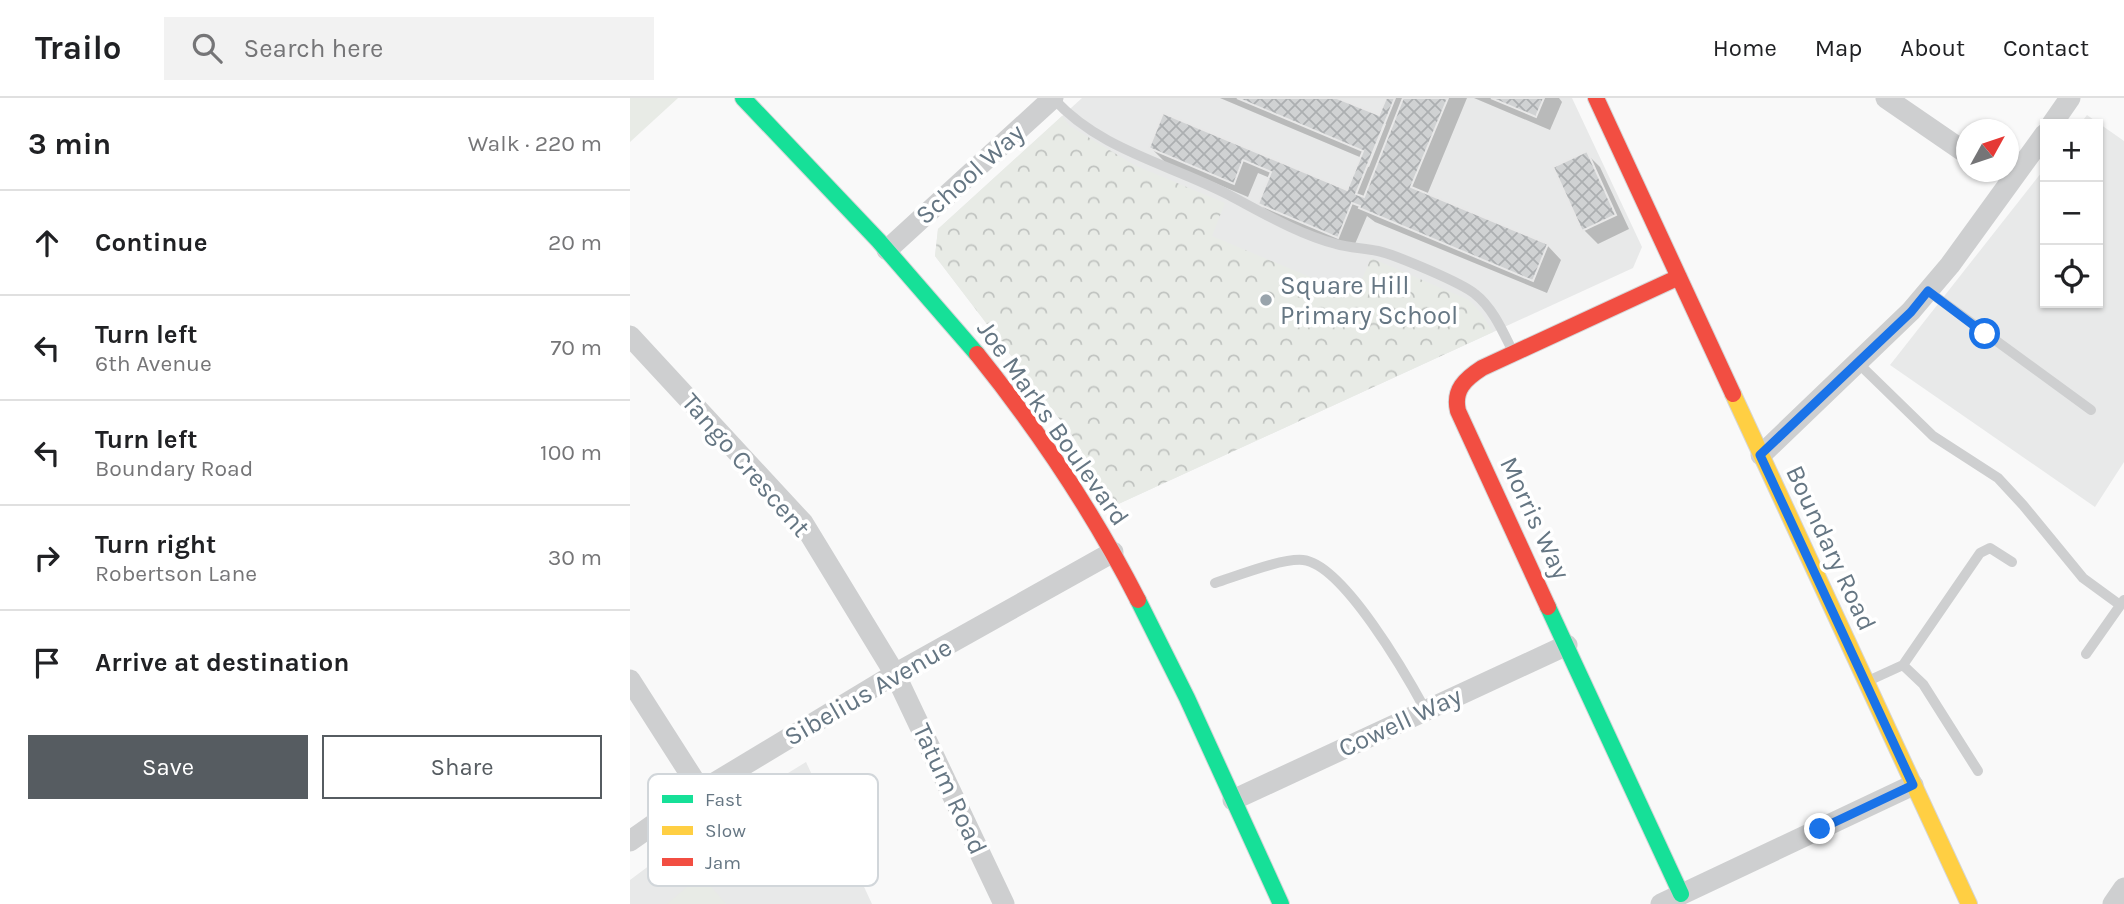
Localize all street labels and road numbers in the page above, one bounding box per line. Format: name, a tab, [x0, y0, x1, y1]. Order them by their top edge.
street label: School Way	[909, 117, 1031, 231]
street label: Joe Marks Boulevard	[971, 314, 1135, 532]
street label: Tango Crescent	[675, 387, 817, 543]
street label: Morris Way	[1493, 452, 1577, 584]
street label: Boundary Road	[1779, 460, 1883, 636]
street label: Sibelius Avenue	[779, 631, 957, 753]
street label: Cowell Way	[1334, 680, 1466, 764]
street label: Tatum Road	[906, 719, 994, 859]

